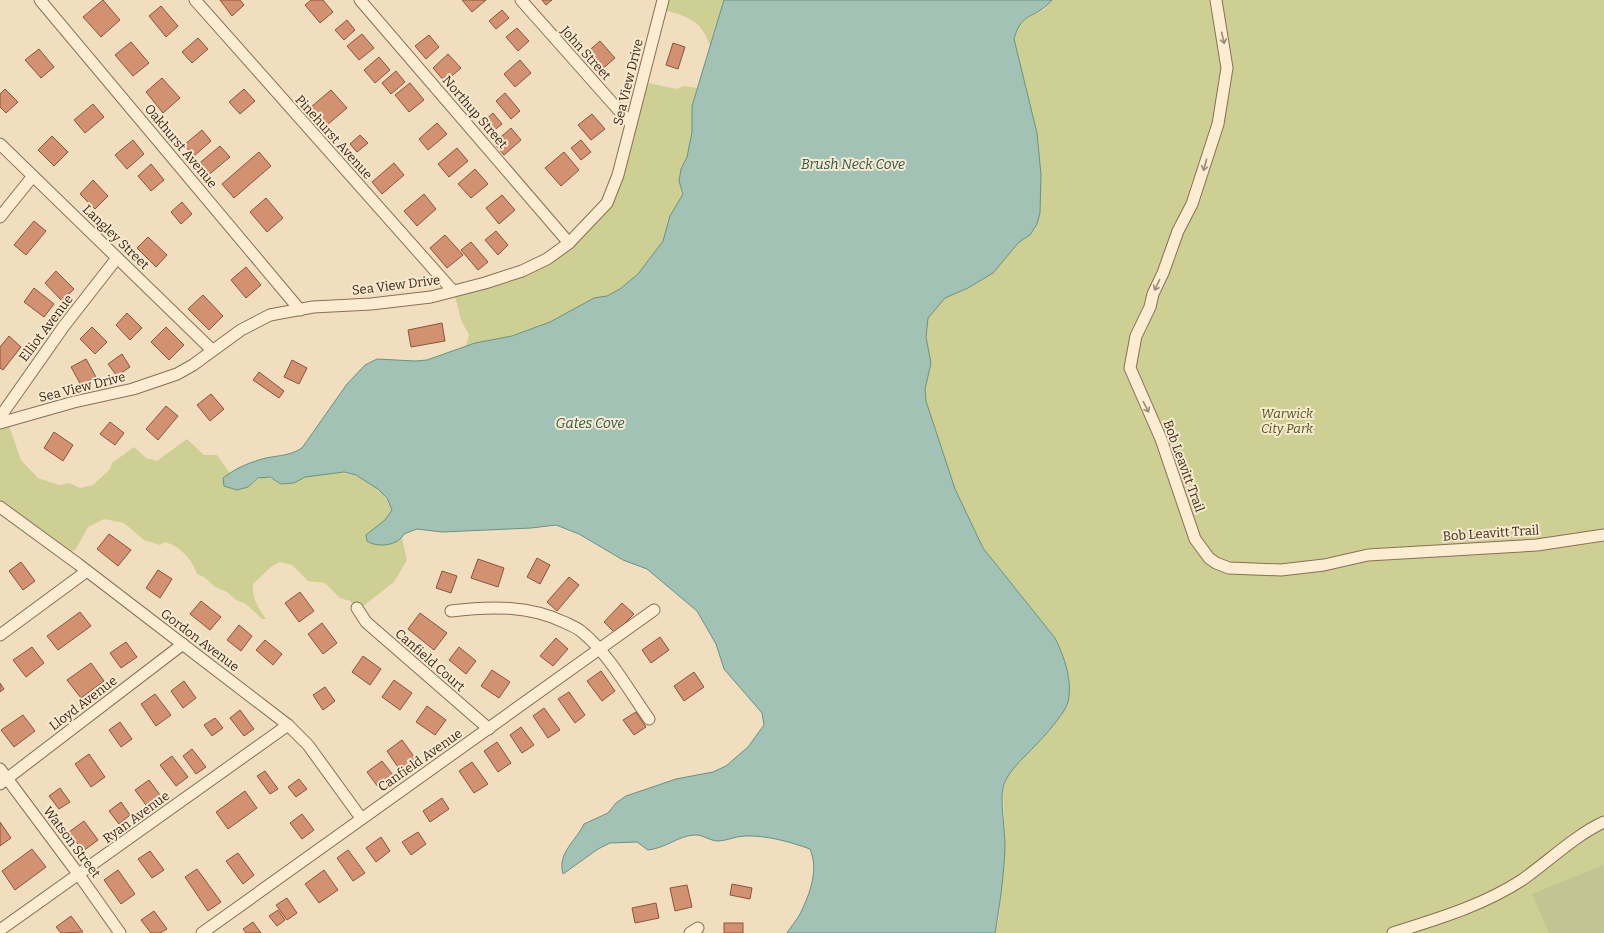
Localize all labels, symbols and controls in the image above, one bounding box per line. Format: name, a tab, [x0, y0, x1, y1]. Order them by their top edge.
street label: John Street	[557, 22, 614, 83]
one-way arrow	[1219, 32, 1227, 45]
street label: Sea View Drive	[610, 37, 646, 127]
street label: Northup Street	[439, 73, 511, 152]
street label: Pinehurst Avenue	[292, 92, 376, 182]
street label: Oakhurst Avenue	[142, 101, 220, 191]
water label: Brush Neck Cove	[801, 156, 905, 173]
one-way arrow	[1201, 158, 1208, 171]
street label: Langley Street	[80, 202, 152, 273]
street label: Sea View Drive	[351, 272, 441, 298]
one-way arrow	[1153, 279, 1160, 291]
street label: Elliot Avenue	[16, 292, 76, 364]
street label: Sea View Drive	[37, 369, 127, 405]
one-way arrow	[1143, 401, 1151, 413]
park label: Warwick City Park	[1261, 406, 1314, 436]
water label: Gates Cove	[556, 415, 624, 432]
street label: Bob Leavitt Trail	[1160, 418, 1208, 514]
street label: Bob Leavitt Trail	[1442, 522, 1540, 544]
street label: Gordon Avenue	[158, 606, 242, 674]
street label: Canfield Court	[392, 626, 468, 694]
street label: Lloyd Avenue	[46, 673, 120, 733]
street label: Canfield Avenue	[375, 726, 465, 794]
street label: Ryan Avenue	[100, 788, 172, 846]
street label: Watson Street	[40, 803, 104, 881]

